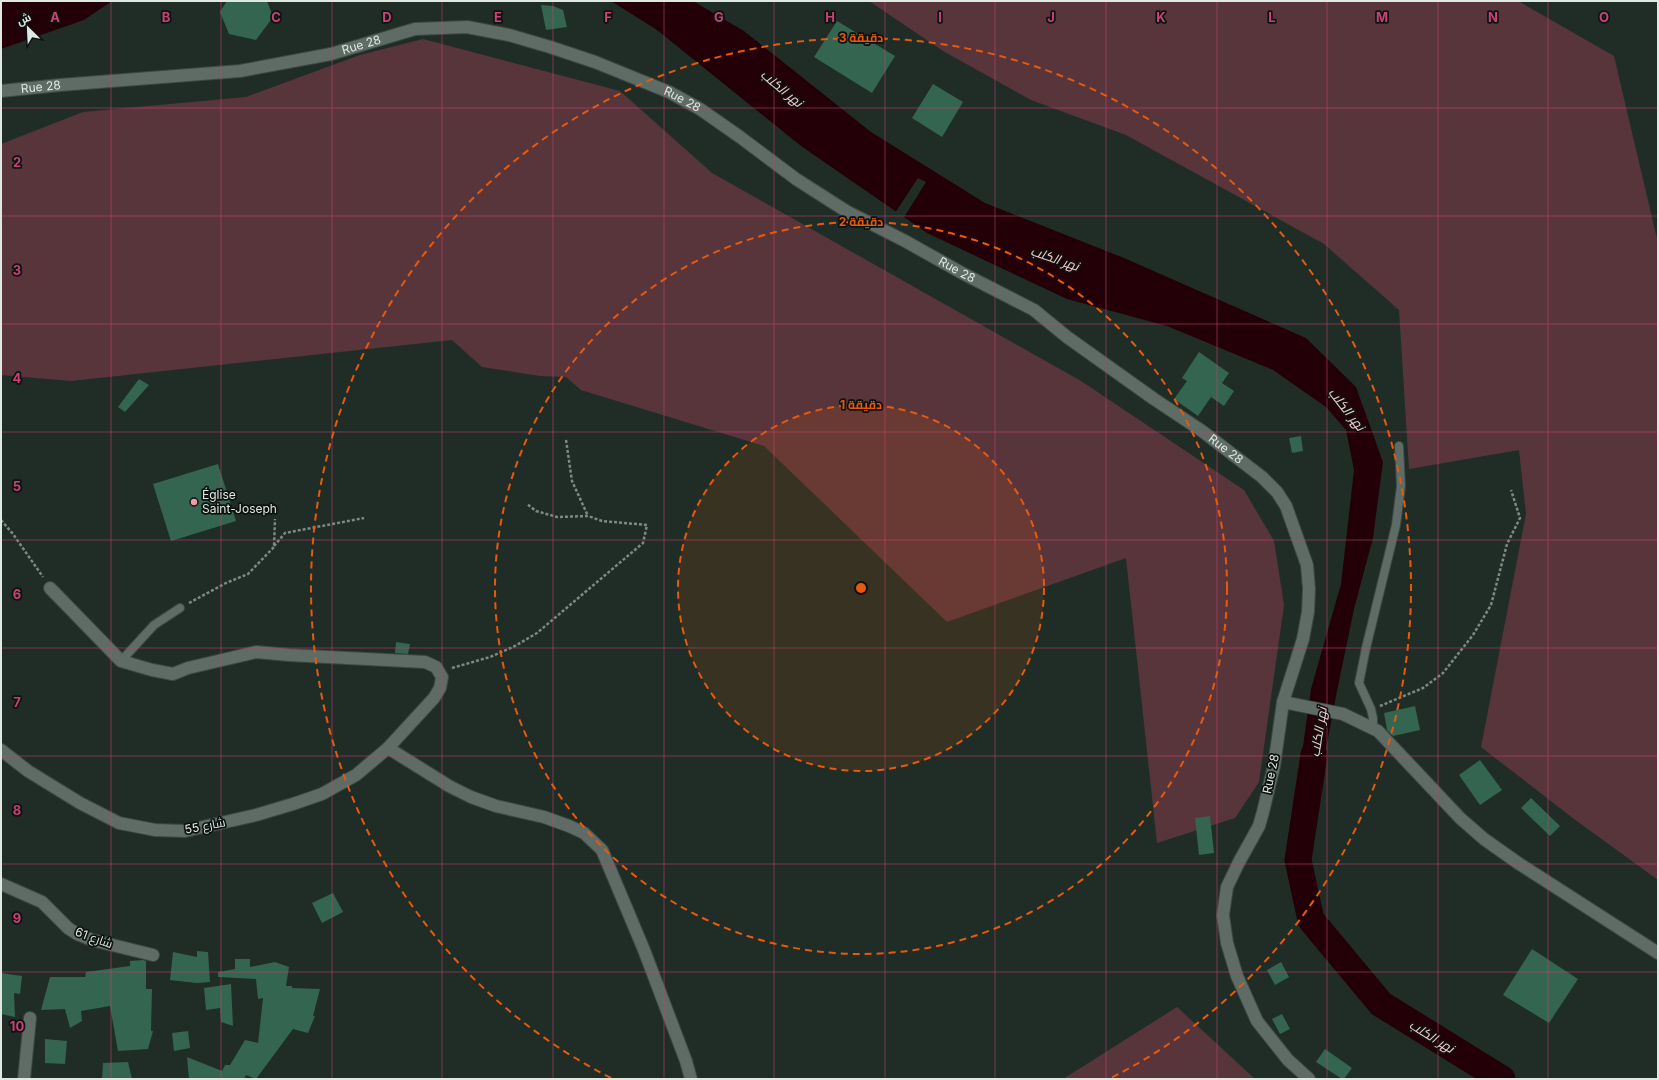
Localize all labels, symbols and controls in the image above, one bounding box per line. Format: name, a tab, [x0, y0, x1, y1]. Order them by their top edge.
north arrow	[8, 8, 48, 48]
text: A	[50, 9, 60, 25]
text: B	[162, 9, 171, 25]
text: C	[271, 9, 281, 25]
text: D	[382, 9, 392, 25]
text: E	[494, 9, 502, 25]
text: F	[604, 9, 612, 25]
text: G	[714, 9, 724, 25]
text: H	[825, 9, 835, 25]
text: I	[938, 9, 942, 25]
text: J	[1047, 9, 1055, 25]
text: K	[1156, 9, 1166, 25]
text: L	[1268, 9, 1276, 25]
text: M	[1376, 9, 1388, 25]
text: N	[1488, 9, 1498, 25]
text: O	[1599, 9, 1609, 25]
text: ش	[15, 10, 33, 28]
text: 3 دقيقة	[839, 30, 883, 45]
street label: Rue 28	[340, 32, 382, 57]
water label: نهر الكلب	[757, 66, 807, 112]
street label: Rue 28	[20, 77, 61, 96]
street label: Rue 28	[662, 83, 704, 115]
text: 2	[13, 154, 21, 170]
text: 2 دقيقة	[839, 214, 883, 229]
water label: نهر الكلب	[1028, 242, 1083, 275]
street label: Rue 28	[936, 253, 978, 286]
text: 3	[13, 262, 21, 278]
text: 4	[13, 370, 22, 386]
water label: نهر الكلب	[1325, 384, 1370, 435]
text: 1 دقيقة	[840, 397, 882, 412]
street label: Rue 28	[1206, 431, 1246, 467]
text: 5	[13, 478, 21, 494]
place label: Église Saint-Joseph	[202, 487, 277, 516]
marker: Église Saint-Joseph	[189, 497, 199, 507]
centre of rings	[854, 581, 868, 595]
text: 6	[13, 586, 21, 602]
text: 7	[13, 694, 21, 710]
water label: نهر الكلب	[1306, 705, 1331, 758]
street label: Rue 28	[1259, 753, 1282, 795]
text: 8	[13, 802, 21, 818]
street label: شارع 55	[183, 814, 227, 838]
text: 9	[13, 910, 21, 926]
street label: شارع 61	[73, 924, 115, 952]
water label: نهر الكلب	[1406, 1016, 1459, 1058]
text: 10	[10, 1018, 24, 1034]

